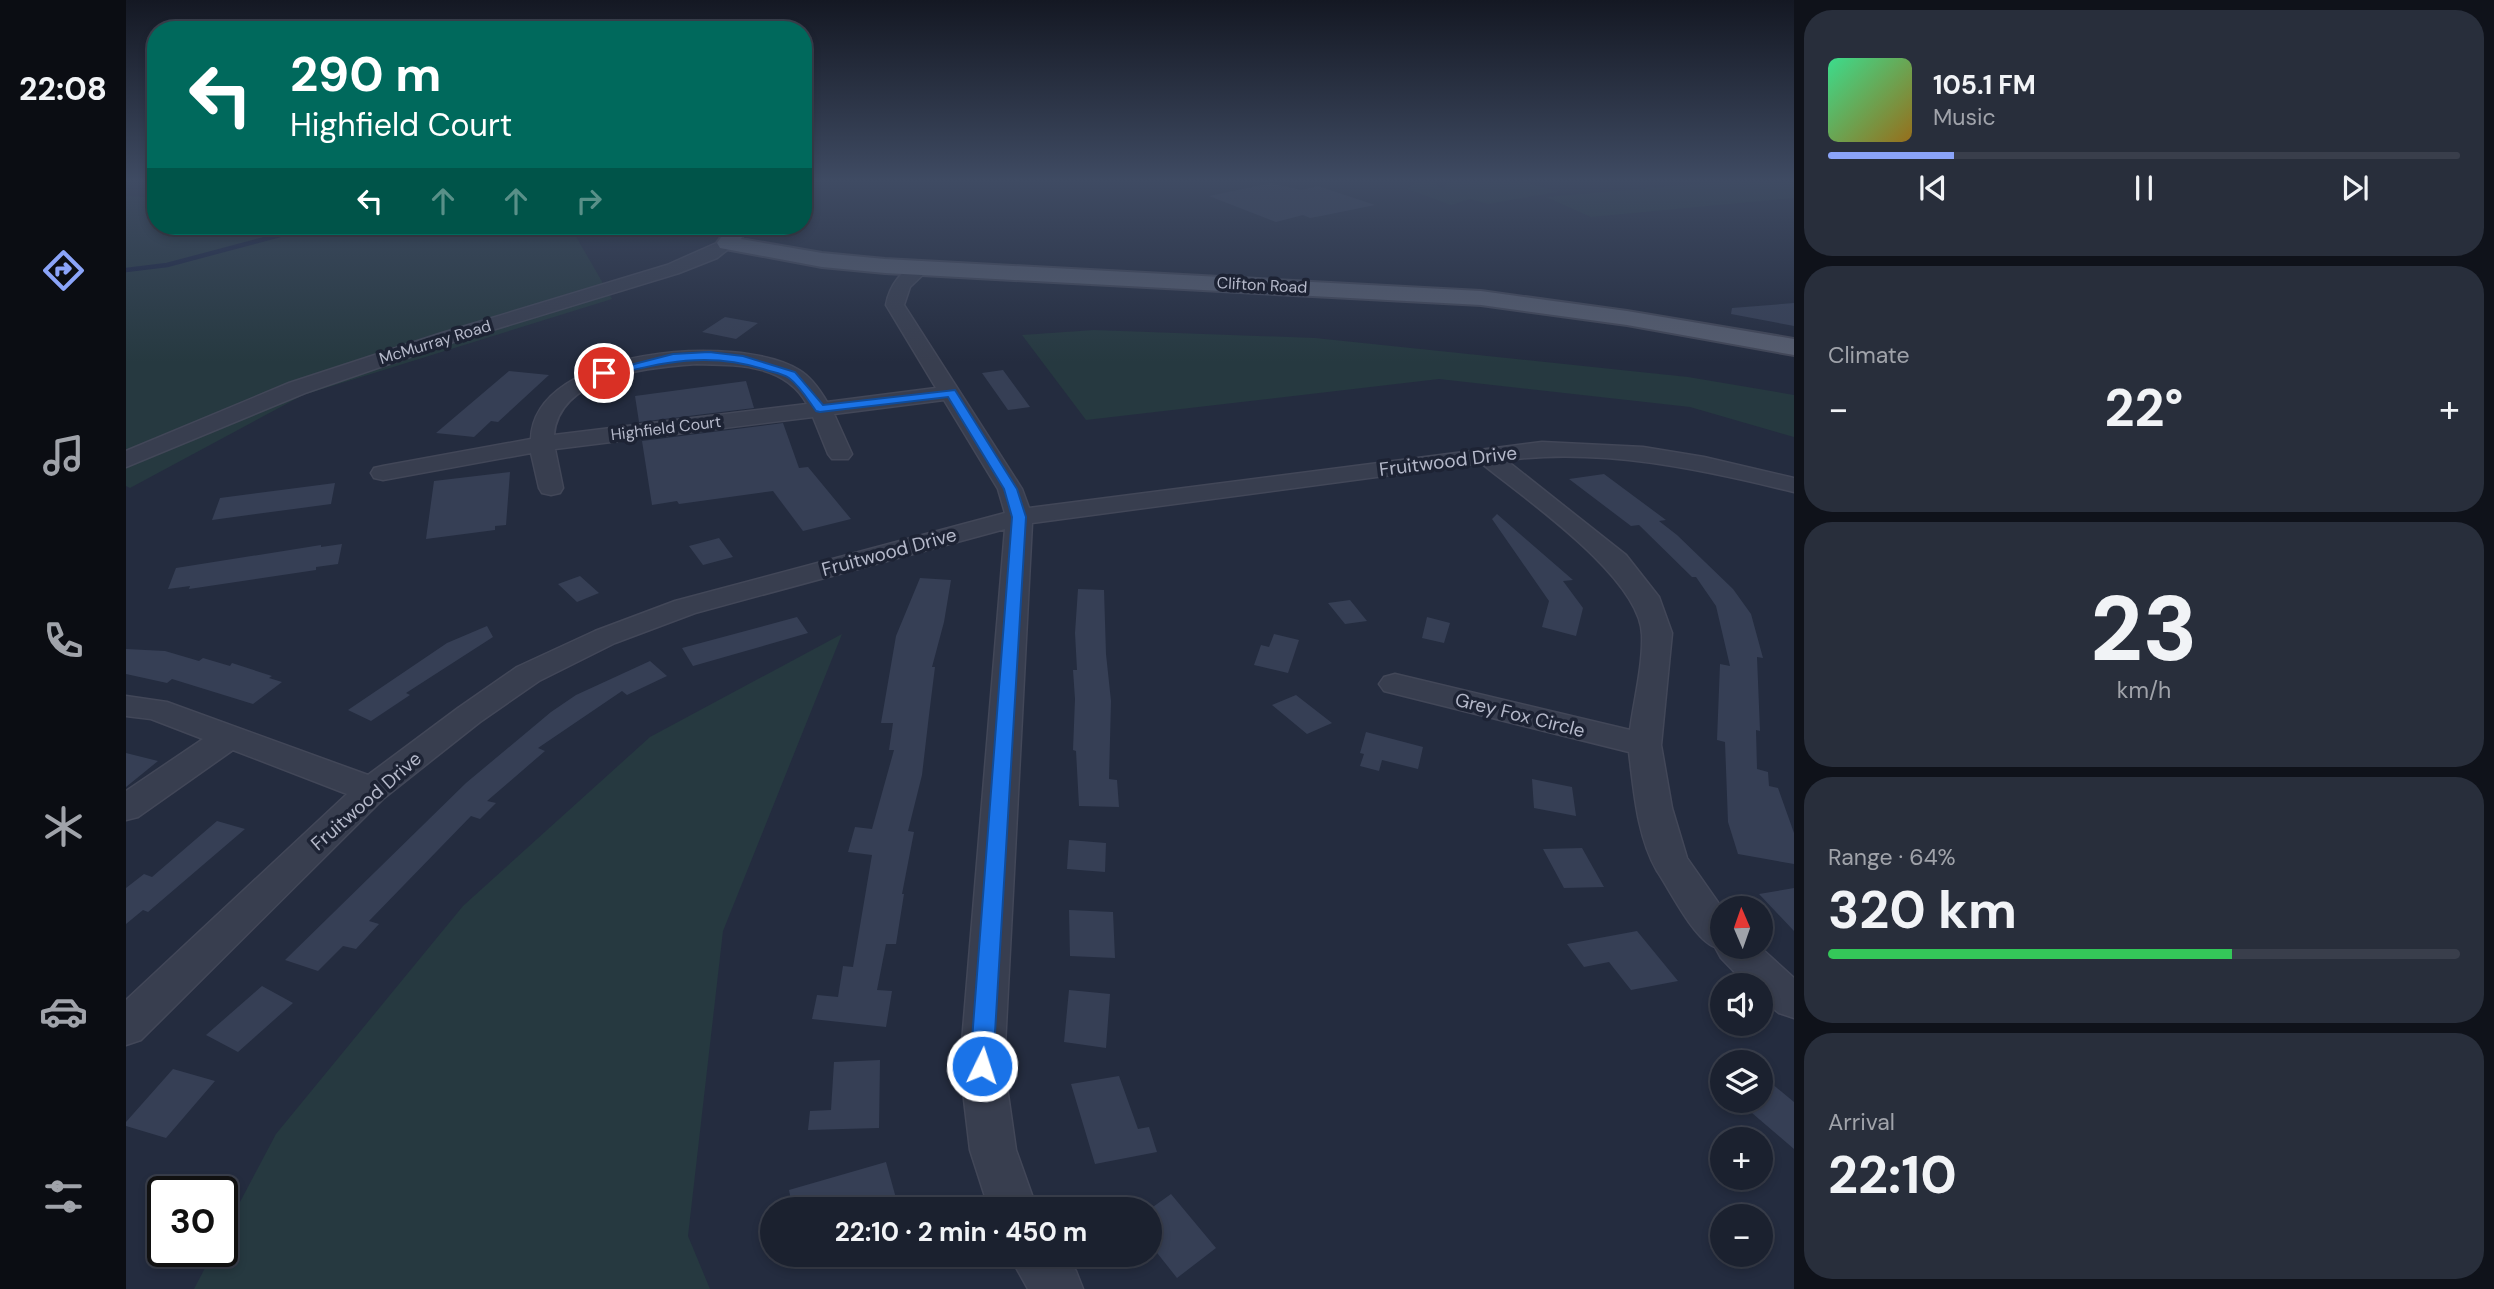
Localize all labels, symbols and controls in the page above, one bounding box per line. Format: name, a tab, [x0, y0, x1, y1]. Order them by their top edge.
text: 290 m	[290, 42, 441, 106]
icon: left	[175, 49, 266, 140]
text: 22:08	[19, 68, 107, 110]
text: 105.1 FM	[1933, 68, 2036, 102]
text: Music	[1933, 102, 1996, 132]
text: Highfield Court	[290, 104, 512, 146]
icon: previous	[1914, 169, 1952, 207]
icon: pause	[2125, 169, 2163, 207]
icon: next	[2336, 169, 2374, 207]
icon: left	[351, 182, 389, 220]
icon: ahead	[424, 182, 462, 220]
icon: ahead	[497, 182, 535, 220]
icon: right	[570, 182, 608, 220]
icon: directions	[39, 246, 88, 295]
street label: Clifton Road	[1216, 272, 1308, 298]
street label: McMurray Road	[376, 315, 494, 369]
text: Climate	[1828, 340, 1910, 370]
pin	[574, 343, 634, 403]
icon: arrive	[585, 354, 623, 392]
text: 22°	[2105, 374, 2183, 442]
text: −	[1828, 384, 1849, 434]
text: +	[2439, 384, 2460, 434]
street label: Highfield Court	[610, 411, 722, 445]
icon: music	[39, 431, 88, 480]
street label: Fruitwood Drive	[1378, 440, 1518, 482]
street label: Fruitwood Drive	[819, 522, 959, 582]
text: 23	[2090, 570, 2198, 688]
icon: phone	[39, 616, 88, 665]
text: km/h	[2117, 675, 2171, 705]
street label: Grey Fox Circle	[1452, 687, 1588, 743]
street label: Fruitwood Drive	[305, 746, 427, 856]
icon: climate	[39, 802, 88, 851]
text: Range · 64%	[1828, 842, 1956, 872]
text: 320 km	[1828, 876, 2017, 944]
north arrow	[1710, 896, 1773, 959]
map controls	[1710, 896, 1773, 1267]
button: sound	[1710, 973, 1773, 1036]
icon: car	[39, 987, 88, 1036]
position arrow	[945, 1029, 1019, 1103]
button: layers	[1710, 1050, 1773, 1113]
text: Arrival	[1828, 1107, 1895, 1137]
button: +	[1710, 1127, 1773, 1190]
text: 22:10	[1828, 1141, 1957, 1209]
icon: filters	[39, 1172, 88, 1221]
speed limit sign: 30	[147, 1176, 238, 1267]
button: −	[1710, 1204, 1773, 1267]
text: 22:10 · 2 min · 450 m	[835, 1215, 1087, 1249]

